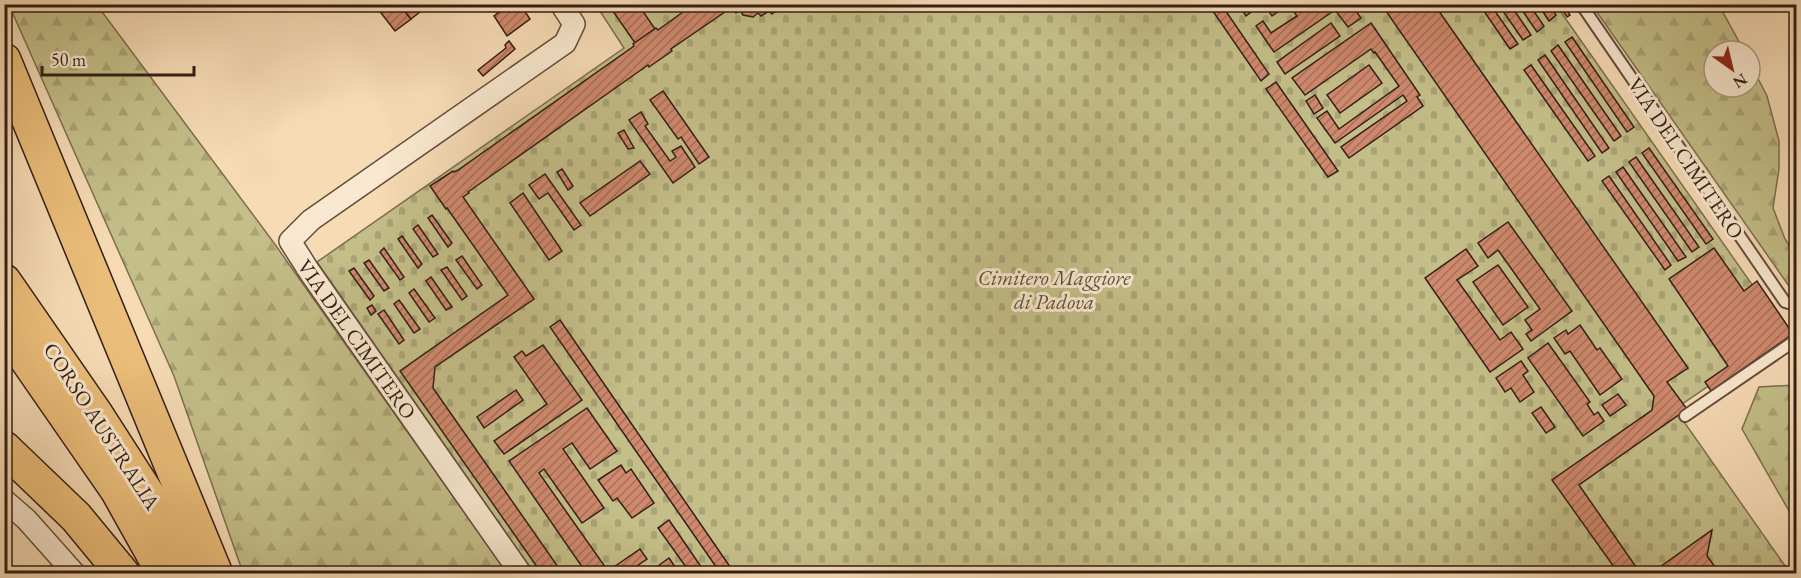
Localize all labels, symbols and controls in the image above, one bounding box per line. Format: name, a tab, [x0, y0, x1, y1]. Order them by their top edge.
scale bar	[42, 39, 194, 77]
north arrow	[1702, 39, 1762, 99]
text: 50 m	[51, 48, 86, 71]
text: N	[1729, 69, 1751, 93]
street label: VIA DEL CIMITERO	[1622, 72, 1750, 244]
street label: VIA DEL CIMITERO	[292, 254, 422, 424]
park label: Cimitero Maggiore di Padova	[978, 264, 1131, 315]
street label: CORSO AUSTRALIA	[38, 337, 166, 515]

